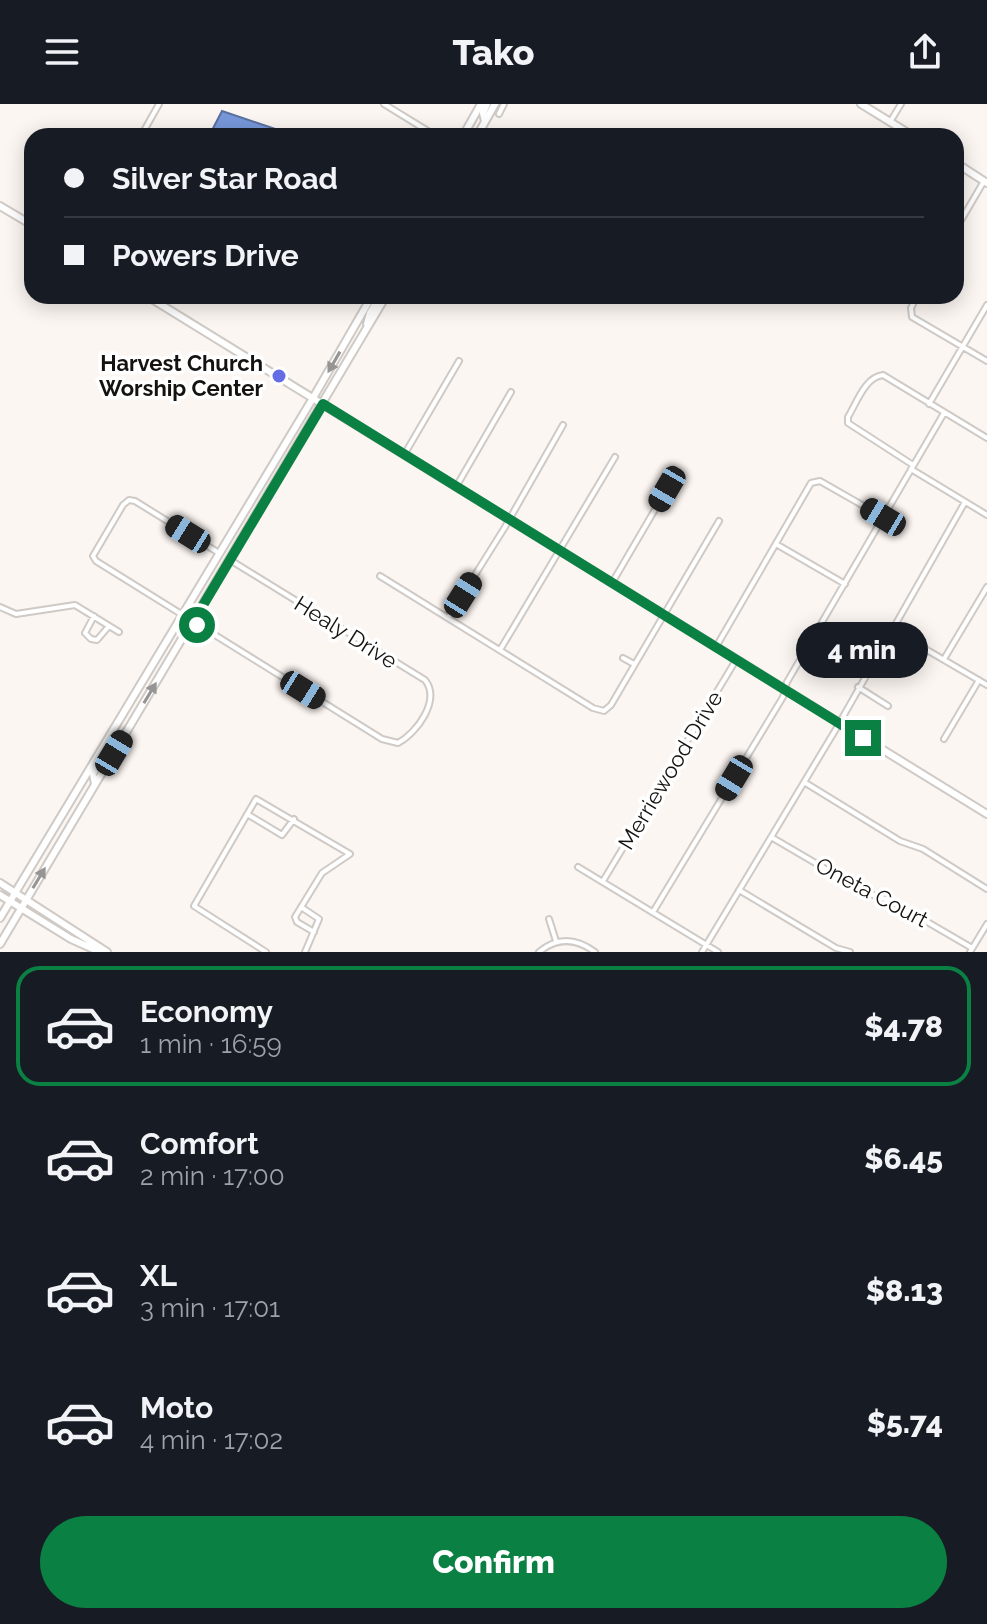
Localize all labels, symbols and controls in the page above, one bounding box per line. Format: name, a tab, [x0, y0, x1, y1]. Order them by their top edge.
icon: menu	[40, 30, 84, 74]
icon: share	[903, 30, 947, 74]
text: Tako	[452, 31, 535, 73]
text: Silver Star Road	[112, 161, 338, 196]
text: Powers Drive	[112, 238, 299, 273]
place label: Harvest Church Worship Center	[99, 350, 263, 401]
one-way arrow	[327, 351, 341, 373]
marker: Harvest Church Worship Center	[270, 367, 288, 385]
car	[645, 462, 689, 516]
car	[856, 494, 910, 540]
car	[161, 511, 215, 557]
car	[440, 568, 486, 622]
street label: Healy Drive	[290, 590, 402, 674]
route start	[179, 607, 215, 643]
callout: 4 min	[797, 622, 929, 678]
text: 4 min	[828, 635, 896, 665]
car	[276, 667, 330, 713]
one-way arrow	[142, 682, 157, 705]
street label: Merriewood Drive	[612, 686, 728, 854]
route end	[845, 720, 881, 756]
car	[91, 726, 137, 780]
car	[711, 751, 757, 805]
street label: Oneta Court	[811, 852, 933, 933]
one-way arrow	[32, 867, 46, 889]
icon: car	[44, 990, 116, 1062]
text: Economy	[140, 994, 273, 1029]
text: $4.78	[864, 1009, 943, 1044]
text: 1 min · 16:59	[140, 1029, 282, 1059]
icon: car	[44, 1122, 116, 1194]
text: Comfort	[140, 1126, 259, 1161]
text: $6.45	[864, 1141, 943, 1176]
text: 2 min · 17:00	[140, 1161, 285, 1191]
icon: car	[44, 1254, 116, 1326]
text: XL	[140, 1258, 177, 1293]
text: $8.13	[866, 1273, 943, 1308]
text: 3 min · 17:01	[140, 1293, 280, 1323]
icon: car	[44, 1386, 116, 1458]
text: Moto	[140, 1390, 213, 1425]
text: $5.74	[867, 1405, 943, 1440]
text: 4 min · 17:02	[140, 1425, 283, 1455]
button: Confirm	[40, 1516, 947, 1608]

